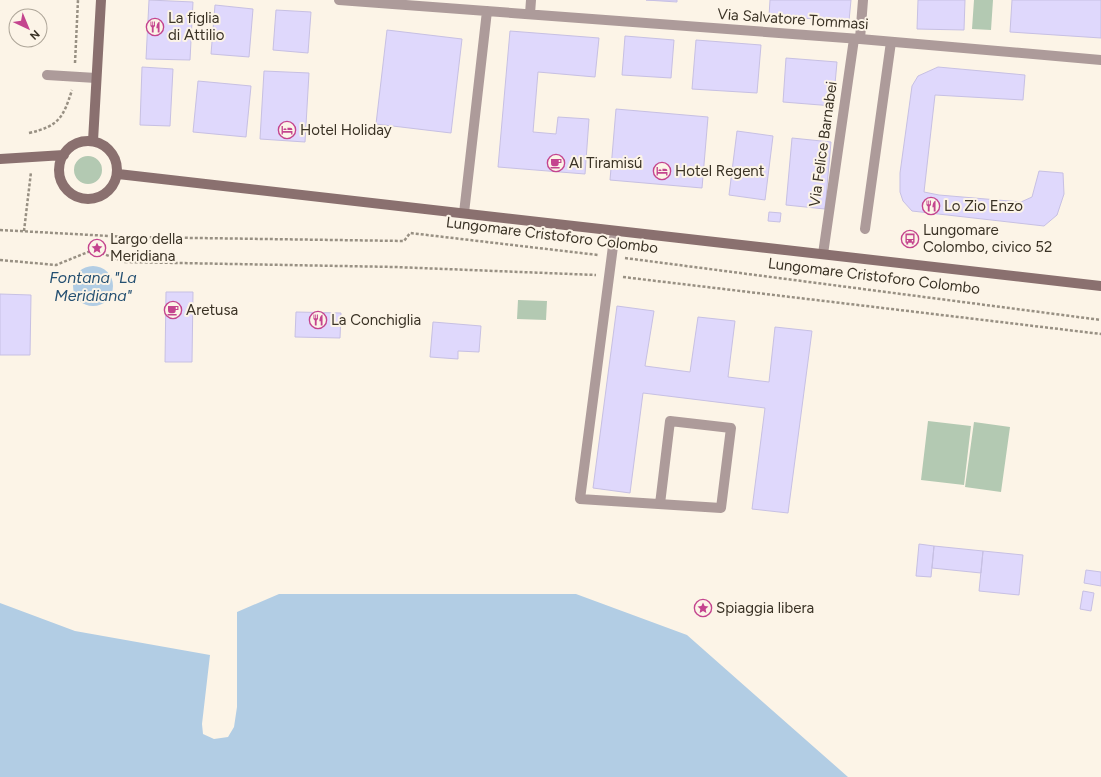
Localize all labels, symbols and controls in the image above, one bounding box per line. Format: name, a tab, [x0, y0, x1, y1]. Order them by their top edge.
street label: Via Salvatore Tommasi	[717, 5, 869, 33]
north arrow	[8, 8, 48, 48]
place label: La figlia di Attilio	[168, 9, 225, 44]
restaurant icon: La figlia di Attilio	[145, 17, 165, 37]
text: N	[27, 27, 42, 42]
street label: Via Felice Barnabei	[805, 80, 841, 208]
hotel icon: Hotel Holiday	[277, 120, 297, 140]
place label: Hotel Holiday	[300, 121, 392, 139]
cafe icon: Al Tiramisú	[546, 153, 566, 173]
place label: Al Tiramisú	[569, 154, 642, 172]
hotel icon: Hotel Regent	[652, 161, 672, 181]
place label: Hotel Regent	[675, 162, 765, 180]
restaurant icon: Lo Zio Enzo	[921, 196, 941, 216]
place label: Lo Zio Enzo	[944, 197, 1023, 215]
street label: Lungomare Cristoforo Colombo	[445, 213, 659, 257]
place label: Lungomare Colombo, civico 52	[923, 221, 1052, 256]
bus stop icon: Lungomare Colombo, civico 52	[900, 229, 920, 249]
place label: Largo della Meridiana	[110, 230, 183, 265]
place icon: Largo della Meridiana	[87, 238, 107, 258]
street label: Lungomare Cristoforo Colombo	[767, 254, 981, 298]
water label: Fontana "La Meridiana"	[49, 268, 137, 305]
cafe icon: Aretusa	[163, 300, 183, 320]
place label: Aretusa	[186, 301, 238, 319]
restaurant icon: La Conchiglia	[308, 310, 328, 330]
place label: La Conchiglia	[331, 311, 421, 329]
place icon: Spiaggia libera	[693, 598, 713, 618]
place label: Spiaggia libera	[716, 599, 814, 617]

